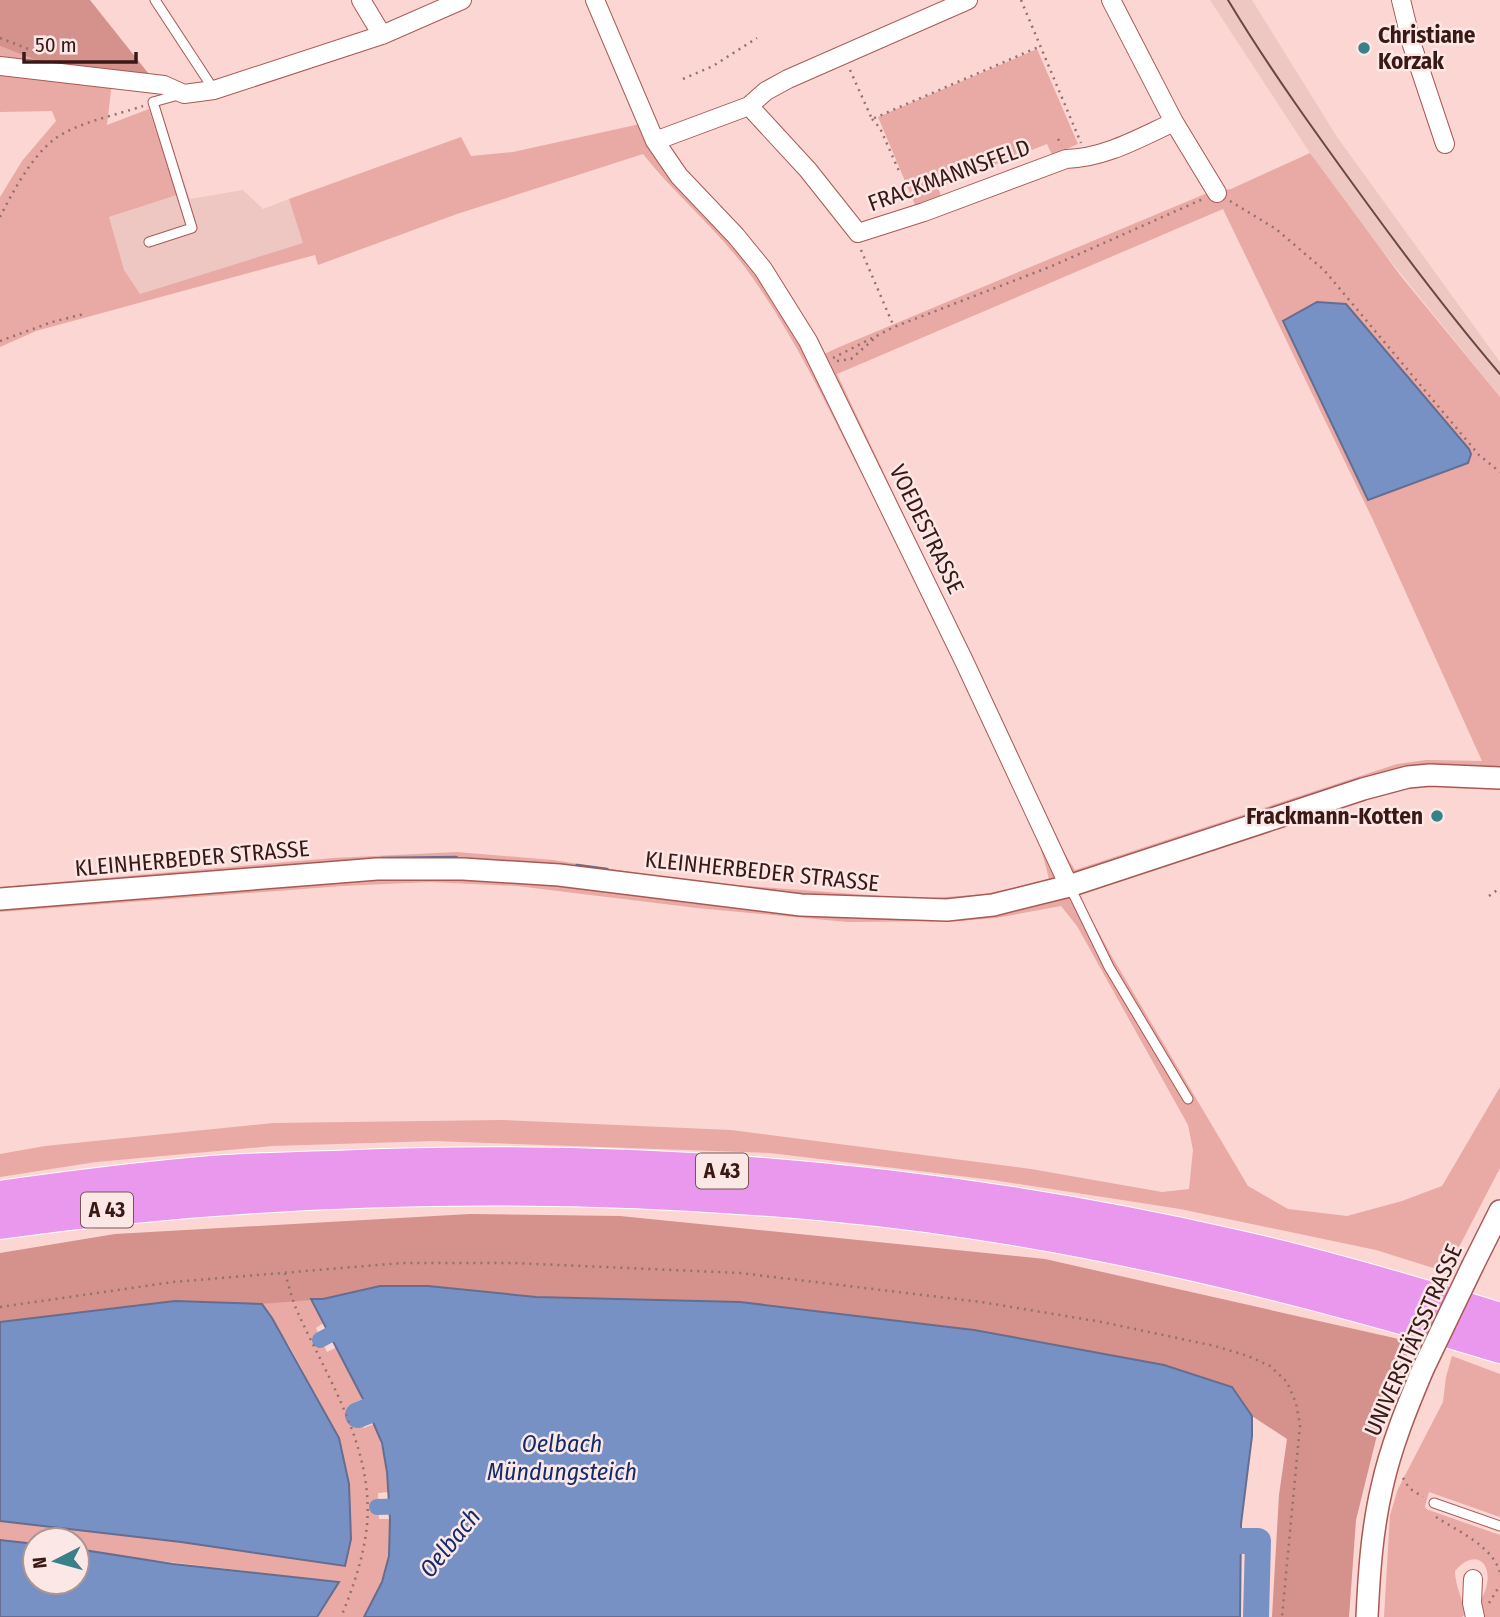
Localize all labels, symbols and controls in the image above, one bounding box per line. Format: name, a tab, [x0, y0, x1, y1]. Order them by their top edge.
scale bar	[24, 21, 136, 65]
place label: Christiane Korzak	[1378, 21, 1476, 75]
text: 50 m	[35, 32, 77, 58]
marker: Christiane Korzak	[1356, 40, 1372, 56]
street label: FRACKMANNSFELD	[864, 133, 1034, 217]
street label: VOEDESTRASSE	[884, 460, 970, 598]
place label: Frackmann-Kotten	[1246, 802, 1423, 830]
marker: Frackmann-Kotten	[1429, 808, 1445, 824]
street label: KLEINHERBEDER STRASSE	[74, 834, 310, 882]
street label: KLEINHERBEDER STRASSE	[644, 845, 880, 897]
road number: A 43	[696, 1154, 748, 1188]
road number: A 43	[81, 1192, 133, 1228]
street label: UNIVERSITÄTSSTRASSE	[1358, 1240, 1468, 1440]
water label: Oelbach Mündungsteich	[487, 1430, 637, 1486]
water label: Oelbach	[414, 1503, 486, 1583]
north arrow	[21, 1526, 91, 1596]
text: N	[28, 1556, 52, 1570]

